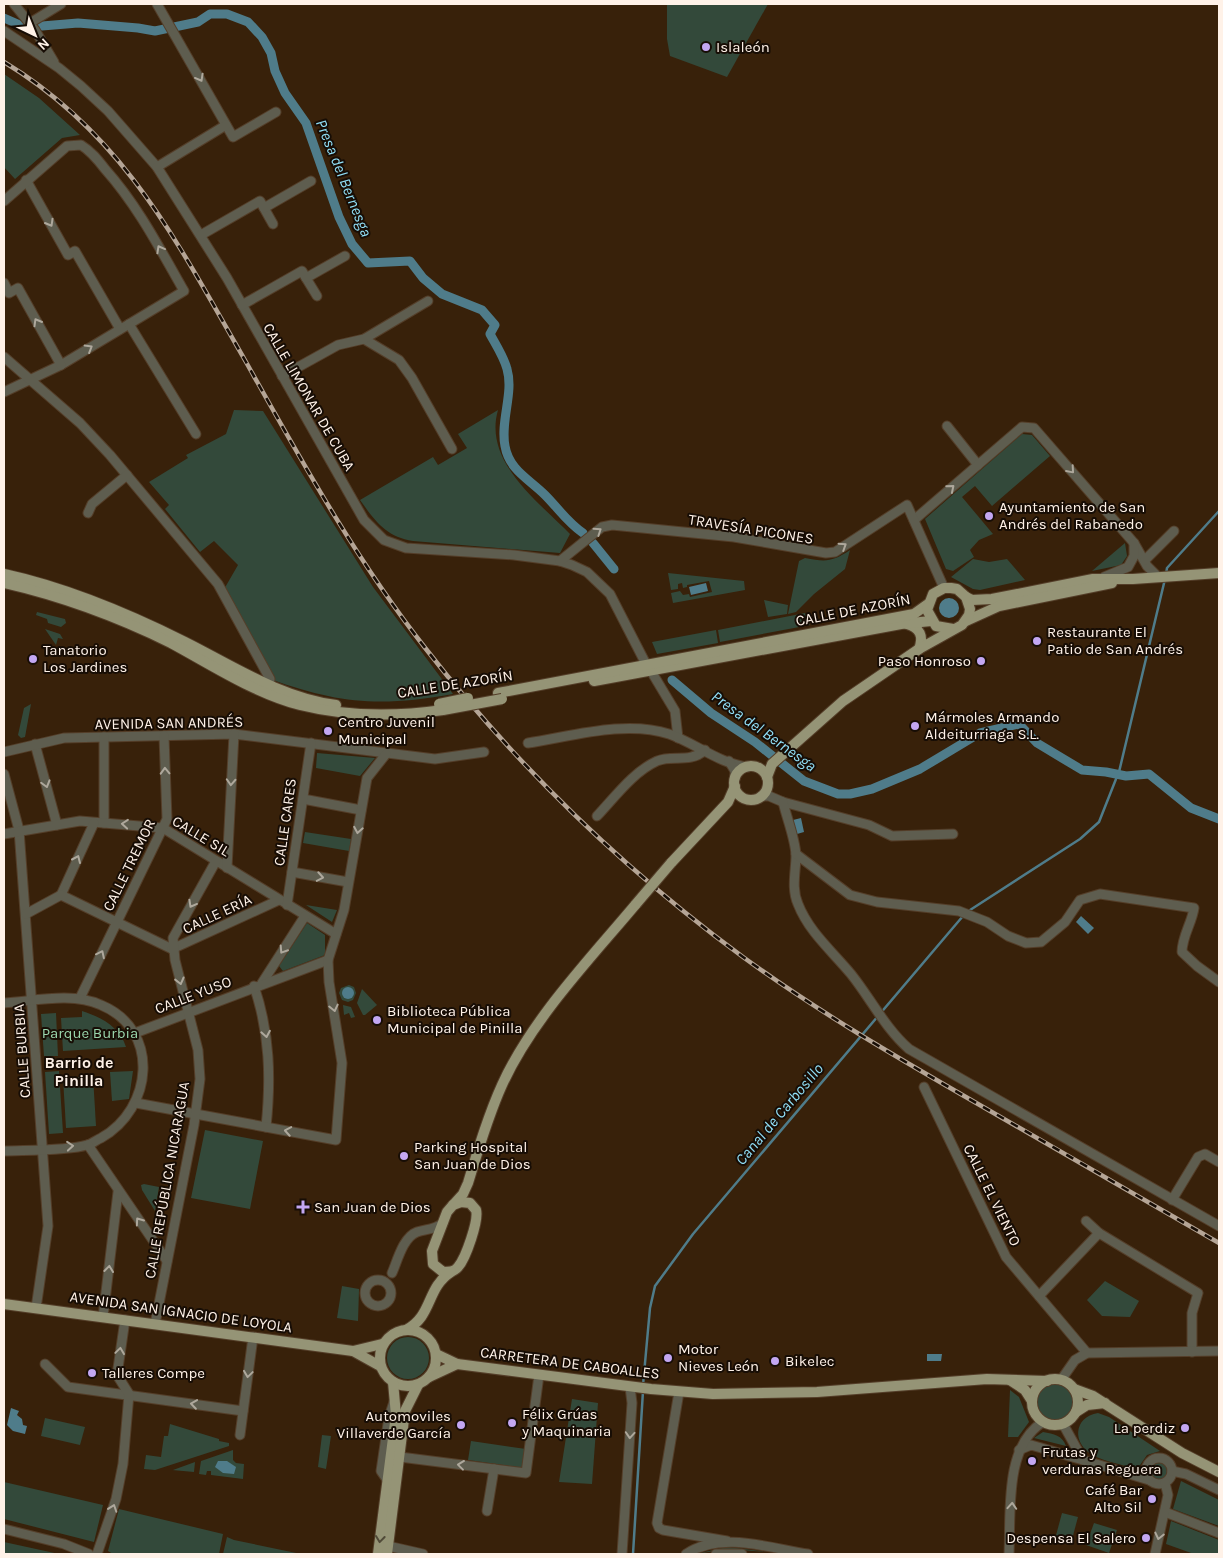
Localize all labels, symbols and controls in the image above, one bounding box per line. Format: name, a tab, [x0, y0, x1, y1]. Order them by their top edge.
north arrow	[10, 10, 60, 60]
text: N	[34, 34, 53, 54]
place label: Islaleón	[716, 38, 770, 56]
marker: Islaleón	[700, 41, 712, 53]
one-way arrow	[193, 72, 203, 81]
water label: Presa del Bernesga	[312, 116, 376, 240]
one-way arrow	[44, 217, 54, 226]
one-way arrow	[156, 245, 166, 254]
one-way arrow	[33, 319, 43, 328]
street label: CALLE LIMONAR DE CUBA	[259, 320, 359, 475]
one-way arrow	[84, 344, 93, 354]
one-way arrow	[1065, 465, 1074, 474]
one-way arrow	[945, 485, 954, 494]
place label: Ayuntamiento de San Andrés del Rabanedo	[999, 498, 1145, 533]
street label: TRAVESÍA PICONES	[687, 510, 815, 548]
marker: Ayuntamiento de San Andrés del Rabanedo	[983, 510, 995, 522]
one-way arrow	[593, 528, 602, 537]
one-way arrow	[837, 543, 847, 552]
street label: CALLE DE AZORÍN	[794, 590, 912, 630]
place label: Restaurante El Patio de San Andrés	[1047, 623, 1183, 658]
marker: Restaurante El Patio de San Andrés	[1031, 635, 1043, 647]
place label: Tanatorio Los Jardines	[43, 641, 127, 676]
place label: Paso Honroso	[878, 652, 971, 670]
marker: Tanatorio Los Jardines	[27, 653, 39, 665]
marker: Paso Honroso	[975, 655, 987, 667]
street label: CALLE DE AZORÍN	[396, 666, 514, 702]
water label: Presa del Bernesga	[708, 687, 820, 775]
place label: Mármoles Armando Aldeiturriaga S.L.	[925, 708, 1059, 743]
street label: AVENIDA SAN ANDRÉS	[95, 713, 243, 733]
place label: Centro Juvenil Municipal	[338, 713, 435, 748]
marker: Mármoles Armando Aldeiturriaga S.L.	[909, 720, 921, 732]
marker: Centro Juvenil Municipal	[322, 725, 334, 737]
one-way arrow	[160, 767, 171, 775]
street label: CALLE CARES	[270, 777, 300, 867]
one-way arrow	[226, 779, 237, 787]
one-way arrow	[40, 780, 51, 789]
street label: CALLE SIL	[169, 812, 233, 860]
street label: CALLE TREMOR	[99, 816, 159, 914]
one-way arrow	[121, 819, 129, 830]
one-way arrow	[353, 826, 363, 834]
one-way arrow	[71, 855, 82, 864]
one-way arrow	[316, 871, 325, 881]
street label: CALLE ERÍA	[180, 890, 255, 938]
one-way arrow	[188, 899, 198, 908]
one-way arrow	[280, 944, 290, 953]
one-way arrow	[95, 950, 106, 959]
street label: CALLE YUSO	[152, 972, 234, 1018]
one-way arrow	[174, 976, 185, 985]
place label: Biblioteca Pública Municipal de Pinilla	[387, 1002, 522, 1037]
street label: CALLE BURBIA	[10, 1003, 34, 1099]
one-way arrow	[328, 1003, 339, 1012]
marker: Biblioteca Pública Municipal de Pinilla	[371, 1014, 383, 1026]
park label: Parque Burbia	[42, 1024, 138, 1042]
one-way arrow	[260, 1029, 270, 1038]
district label: Barrio de Pinilla	[45, 1053, 113, 1090]
water label: Canal de Carbosillo	[731, 1059, 827, 1169]
street label: CALLE REPÚBLICA NICARAGUA	[141, 1080, 193, 1280]
one-way arrow	[283, 1126, 292, 1137]
place label: Parking Hospital San Juan de Dios	[414, 1138, 531, 1173]
one-way arrow	[66, 1141, 74, 1152]
street label: CALLE EL VIENTO	[960, 1141, 1024, 1249]
marker: Parking Hospital San Juan de Dios	[398, 1150, 410, 1162]
place label: San Juan de Dios	[314, 1198, 431, 1216]
marker: San Juan de Dios	[296, 1200, 310, 1214]
one-way arrow	[136, 1218, 145, 1227]
one-way arrow	[103, 1265, 114, 1273]
street label: AVENIDA SAN IGNACIO DE LOYOLA	[69, 1287, 294, 1337]
place label: Motor Nieves León	[678, 1340, 759, 1375]
street label: CARRETERA DE CABOALLES	[479, 1343, 661, 1383]
one-way arrow	[115, 1347, 125, 1355]
marker: Motor Nieves León	[662, 1352, 674, 1364]
place label: Bikelec	[785, 1352, 835, 1370]
marker: Bikelec	[769, 1355, 781, 1367]
place label: Talleres Compe	[102, 1364, 205, 1382]
marker: Talleres Compe	[86, 1367, 98, 1379]
one-way arrow	[243, 1370, 254, 1378]
one-way arrow	[190, 1399, 198, 1410]
place label: Félix Grúas y Maquinaria	[521, 1405, 611, 1440]
place label: Automoviles Villaverde García	[337, 1407, 451, 1442]
marker: Félix Grúas y Maquinaria	[506, 1417, 518, 1429]
marker: Automoviles Villaverde García	[455, 1419, 467, 1431]
place label: La perdiz	[1114, 1419, 1175, 1437]
marker: La perdiz	[1179, 1422, 1191, 1434]
one-way arrow	[624, 1431, 635, 1439]
place label: Frutas y verduras Reguera	[1042, 1443, 1162, 1478]
marker: Frutas y verduras Reguera	[1026, 1455, 1038, 1467]
one-way arrow	[456, 1460, 465, 1470]
place label: Café Bar Alto Sil	[1085, 1481, 1143, 1516]
marker: Café Bar Alto Sil	[1146, 1493, 1158, 1505]
one-way arrow	[1006, 1501, 1017, 1509]
one-way arrow	[107, 1504, 117, 1513]
place label: Despensa El Salero	[1006, 1529, 1136, 1547]
one-way arrow	[1154, 1531, 1165, 1540]
marker: Despensa El Salero	[1140, 1532, 1152, 1544]
one-way arrow	[375, 1535, 386, 1543]

